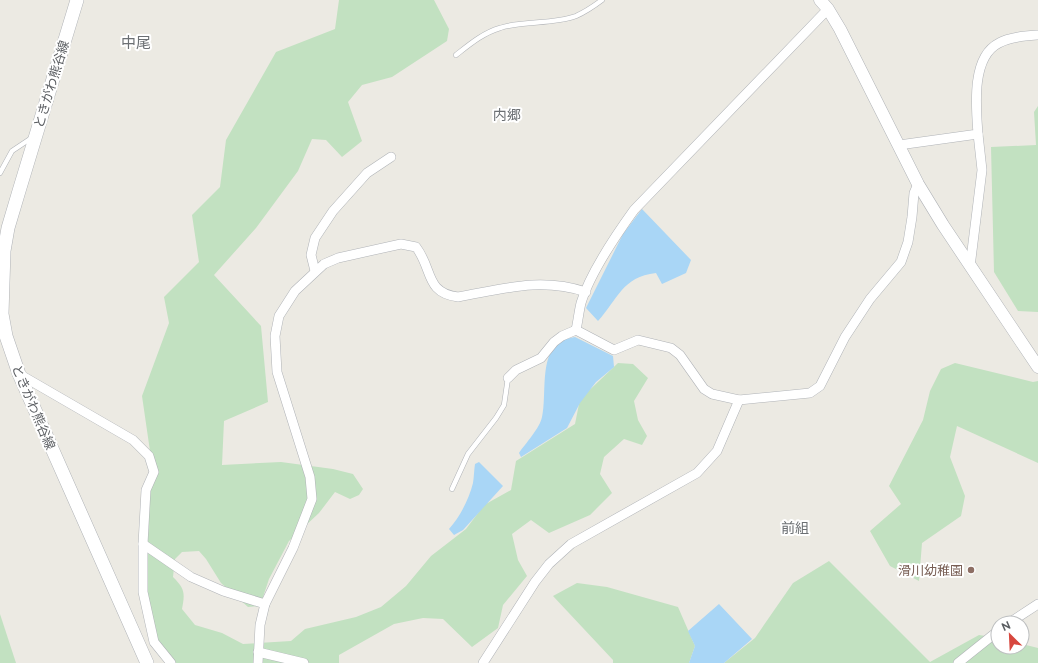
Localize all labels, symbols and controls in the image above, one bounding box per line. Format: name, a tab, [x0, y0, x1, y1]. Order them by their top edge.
district label: 中尾	[121, 34, 151, 52]
street label: ときがわ熊谷線	[31, 38, 72, 130]
district label: 内郷	[493, 107, 521, 123]
street label: ときがわ熊谷線	[9, 362, 58, 452]
district label: 前組	[781, 520, 809, 536]
place label: 滑川幼稚園	[898, 563, 963, 578]
marker: 滑川幼稚園	[966, 565, 976, 575]
north arrow	[990, 615, 1030, 655]
text: N	[1000, 619, 1013, 634]

